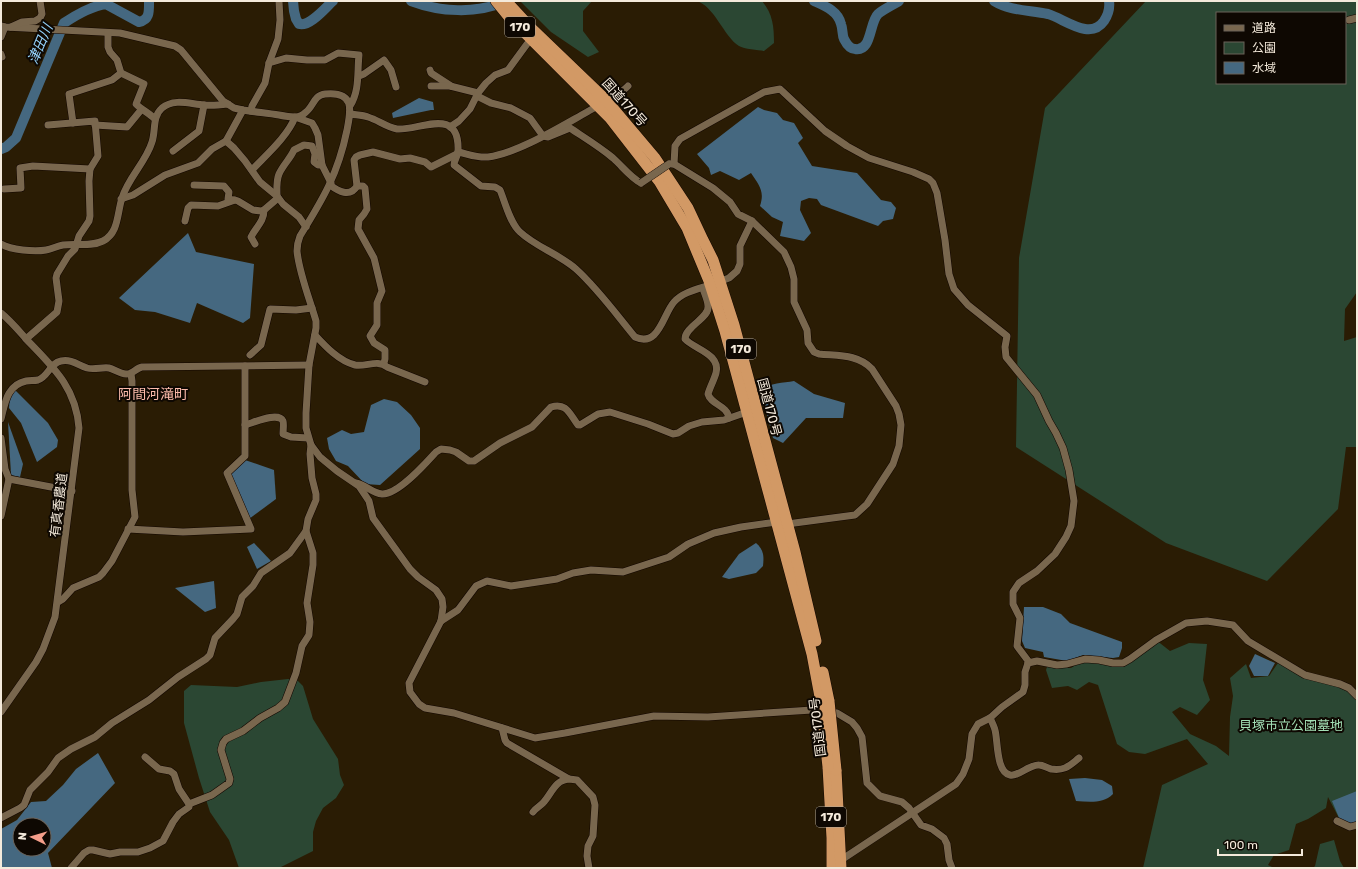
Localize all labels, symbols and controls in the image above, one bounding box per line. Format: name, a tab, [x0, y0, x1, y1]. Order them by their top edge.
legend	[1216, 12, 1346, 84]
road number: 170	[505, 17, 535, 37]
water label: 津田川	[24, 20, 57, 67]
text: 道路	[1252, 21, 1276, 35]
text: 公園	[1252, 41, 1276, 55]
text: 水域	[1252, 61, 1276, 75]
street label: 国道170号	[599, 75, 650, 129]
road number: 170	[726, 339, 756, 359]
street label: 国道170号	[755, 376, 784, 438]
district label: 阿間河滝町	[118, 386, 188, 403]
street label: 有真香農道	[47, 472, 70, 538]
street label: 国道170号	[806, 696, 829, 757]
park label: 貝塚市立公園墓地	[1239, 718, 1343, 733]
road number: 170	[816, 807, 846, 827]
north arrow	[12, 817, 52, 857]
scale bar	[1218, 831, 1302, 857]
text: N	[16, 832, 29, 841]
text: 100 m	[1224, 838, 1258, 852]

